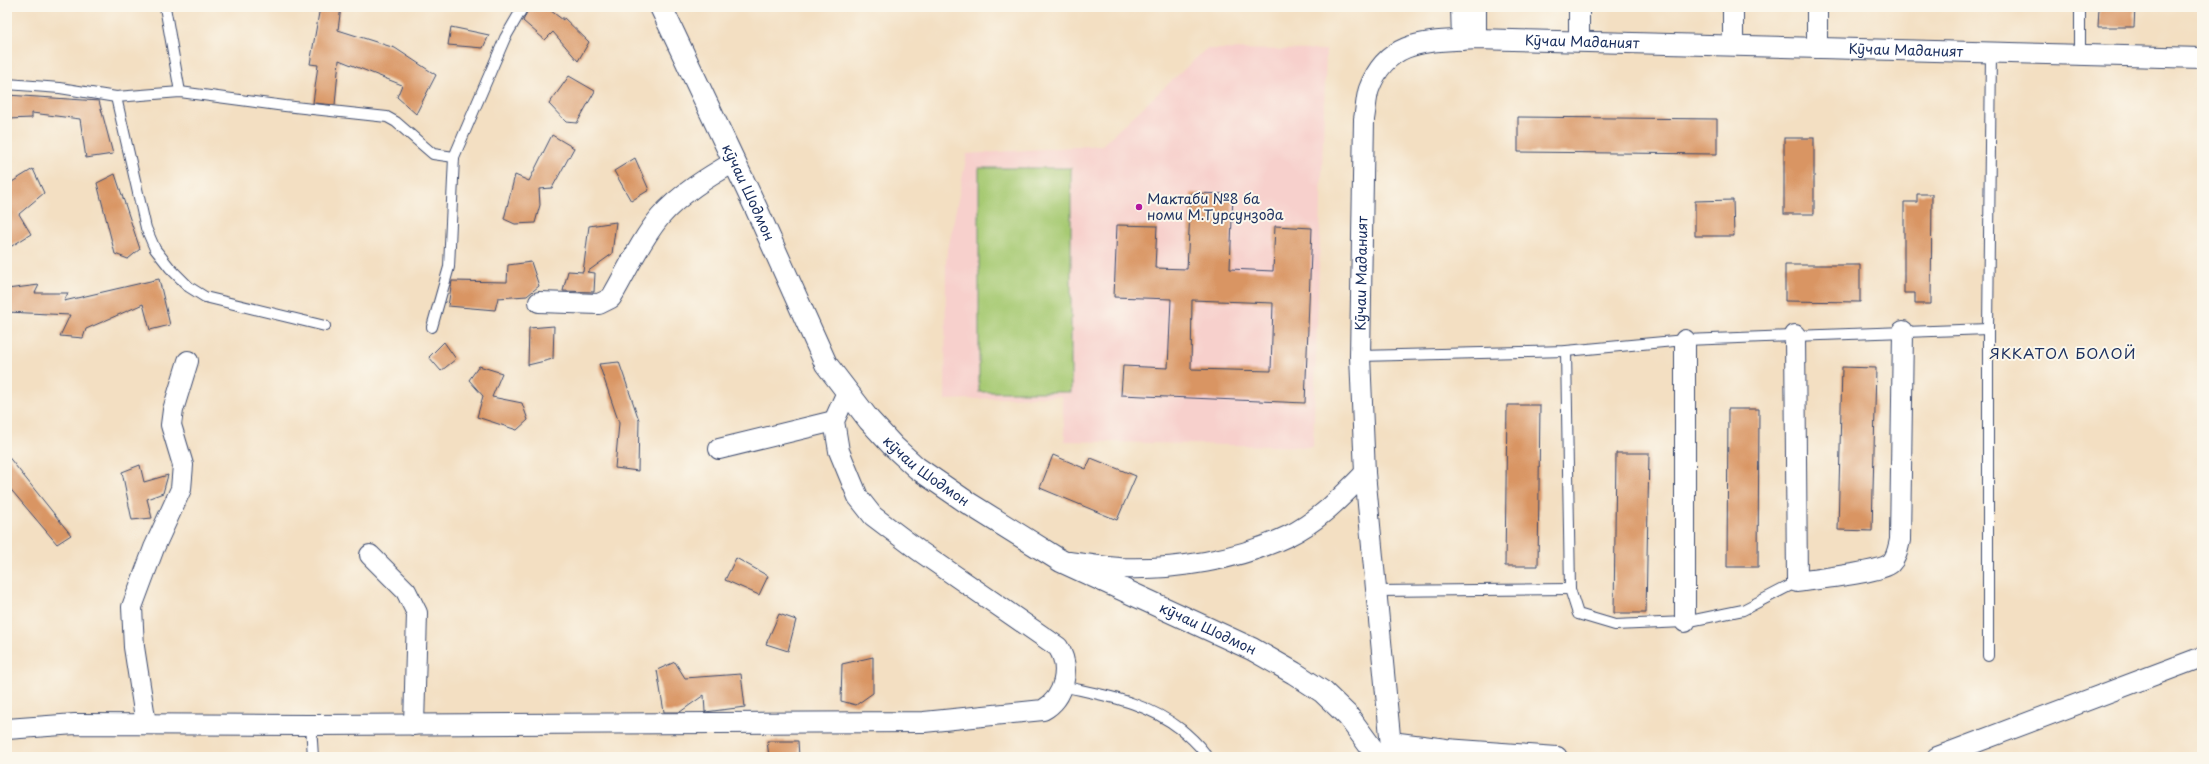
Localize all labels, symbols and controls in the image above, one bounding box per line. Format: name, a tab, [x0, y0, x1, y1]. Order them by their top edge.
street label: Кӯчаи Маданият	[1525, 29, 1640, 53]
street label: Кӯчаи Маданият	[1848, 38, 1964, 62]
street label: кӯчаи Шодмон	[717, 140, 780, 244]
place label: Мактаби №8 ба номи М.Турсунзода	[1147, 188, 1284, 225]
marker: Мактаби №8 ба номи М.Турсунзода	[1134, 202, 1144, 212]
street label: Кӯчаи Маданият	[1349, 216, 1372, 331]
district label: ЯККАТОЛ БОЛОӢ	[1989, 341, 2137, 364]
street label: кӯчаи Шодмон	[878, 431, 974, 511]
street label: кӯчаи Шодмон	[1156, 597, 1260, 660]

